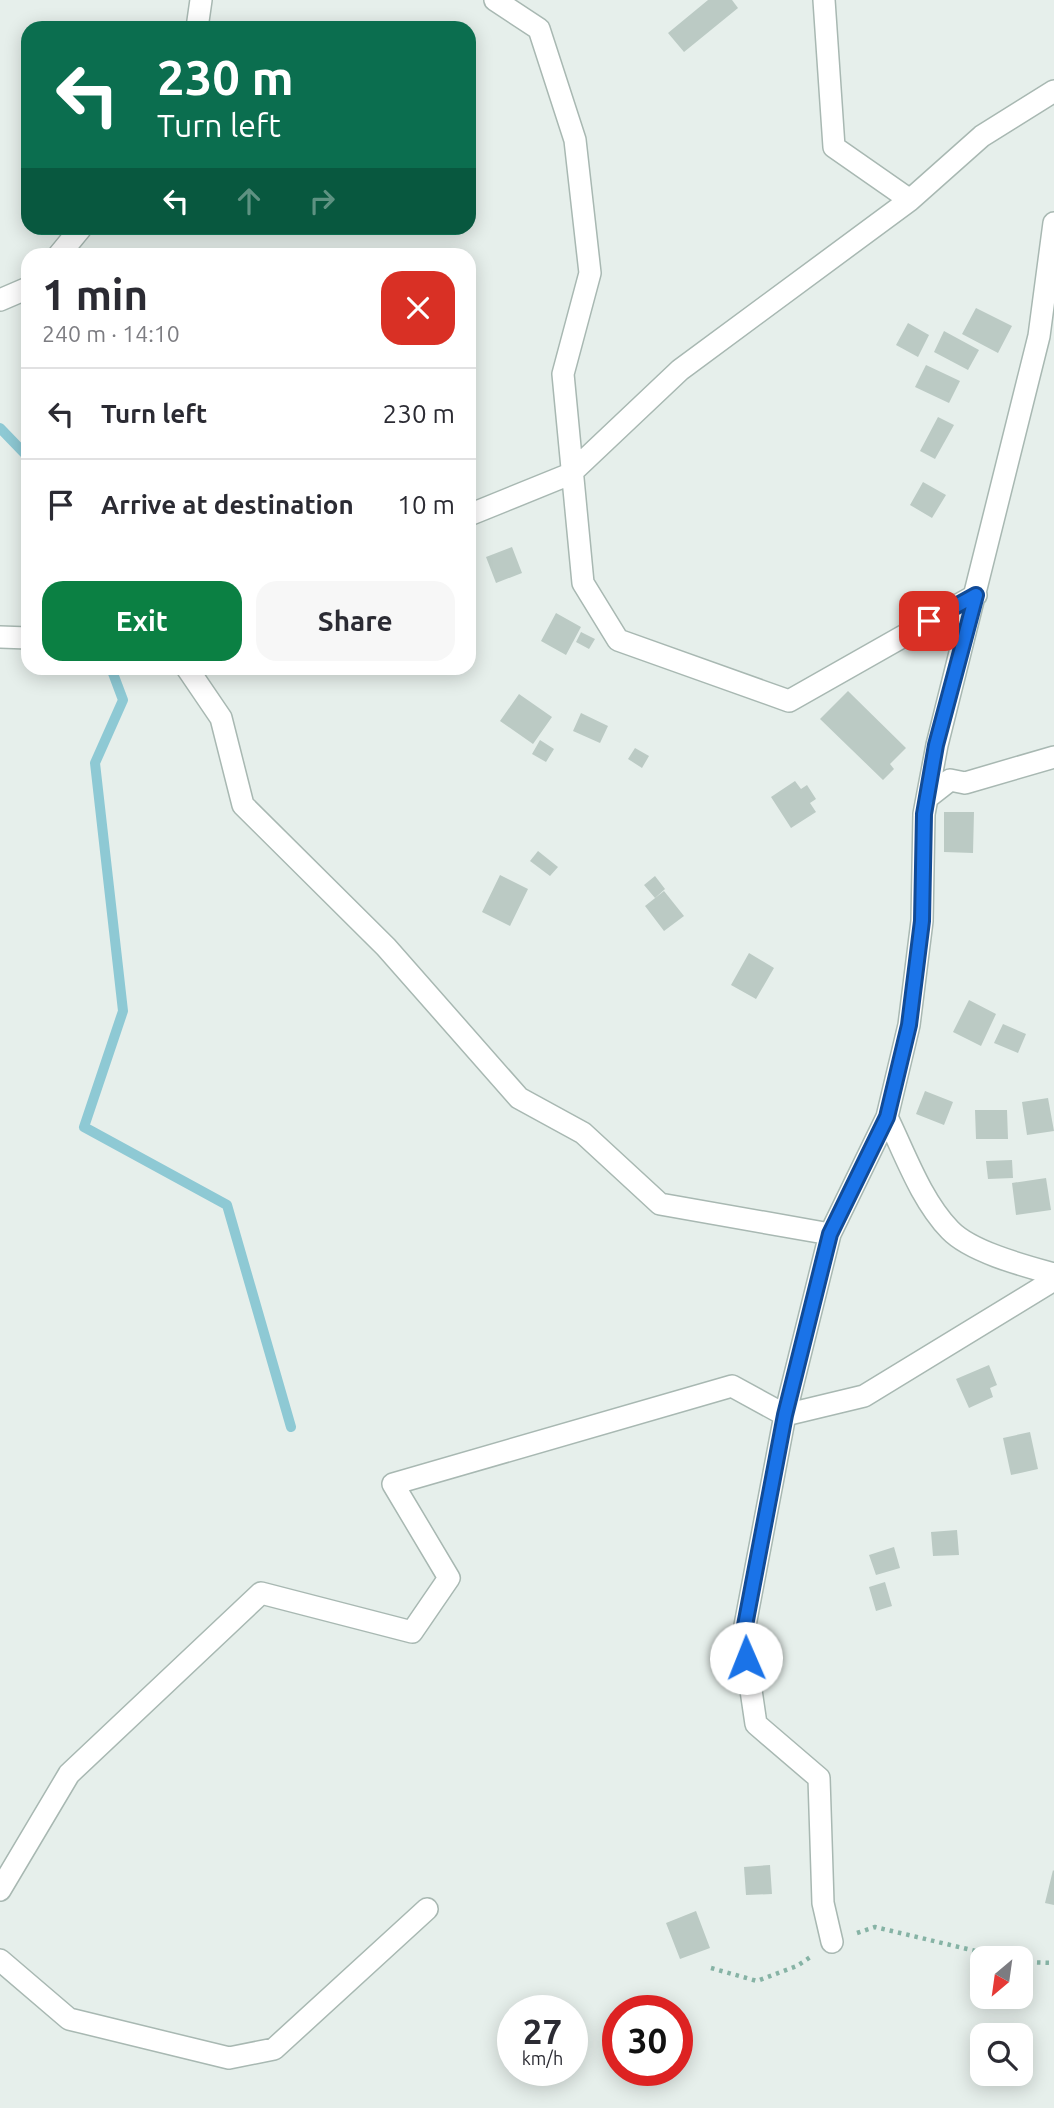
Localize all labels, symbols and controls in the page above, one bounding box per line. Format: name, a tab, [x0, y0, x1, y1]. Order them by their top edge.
icon: left	[42, 49, 133, 140]
text: 230 m	[157, 49, 294, 104]
text: Turn left	[157, 107, 281, 143]
icon: left	[157, 182, 195, 220]
icon: ahead	[230, 182, 268, 220]
icon: right	[303, 182, 341, 220]
text: 1 min	[42, 271, 148, 318]
button: close	[381, 271, 455, 345]
text: 240 m · 14:10	[42, 321, 180, 346]
icon: left	[42, 395, 80, 433]
text: Turn left	[101, 399, 207, 428]
text: 230 m	[383, 399, 455, 428]
icon: arrive	[42, 486, 80, 524]
text: Arrive at destination	[101, 490, 354, 519]
text: 10 m	[397, 490, 455, 519]
button: Exit	[42, 581, 242, 661]
button: Share	[256, 581, 455, 661]
pin	[899, 591, 959, 651]
icon: arrive	[910, 602, 948, 640]
position arrow	[709, 1621, 783, 1695]
north arrow	[970, 1946, 1032, 2009]
map controls	[970, 1946, 1033, 2086]
speed limit sign: 30	[602, 1995, 693, 2086]
text: 27	[523, 2011, 562, 2051]
button: search	[970, 2023, 1033, 2086]
text: km/h	[522, 2048, 563, 2068]

